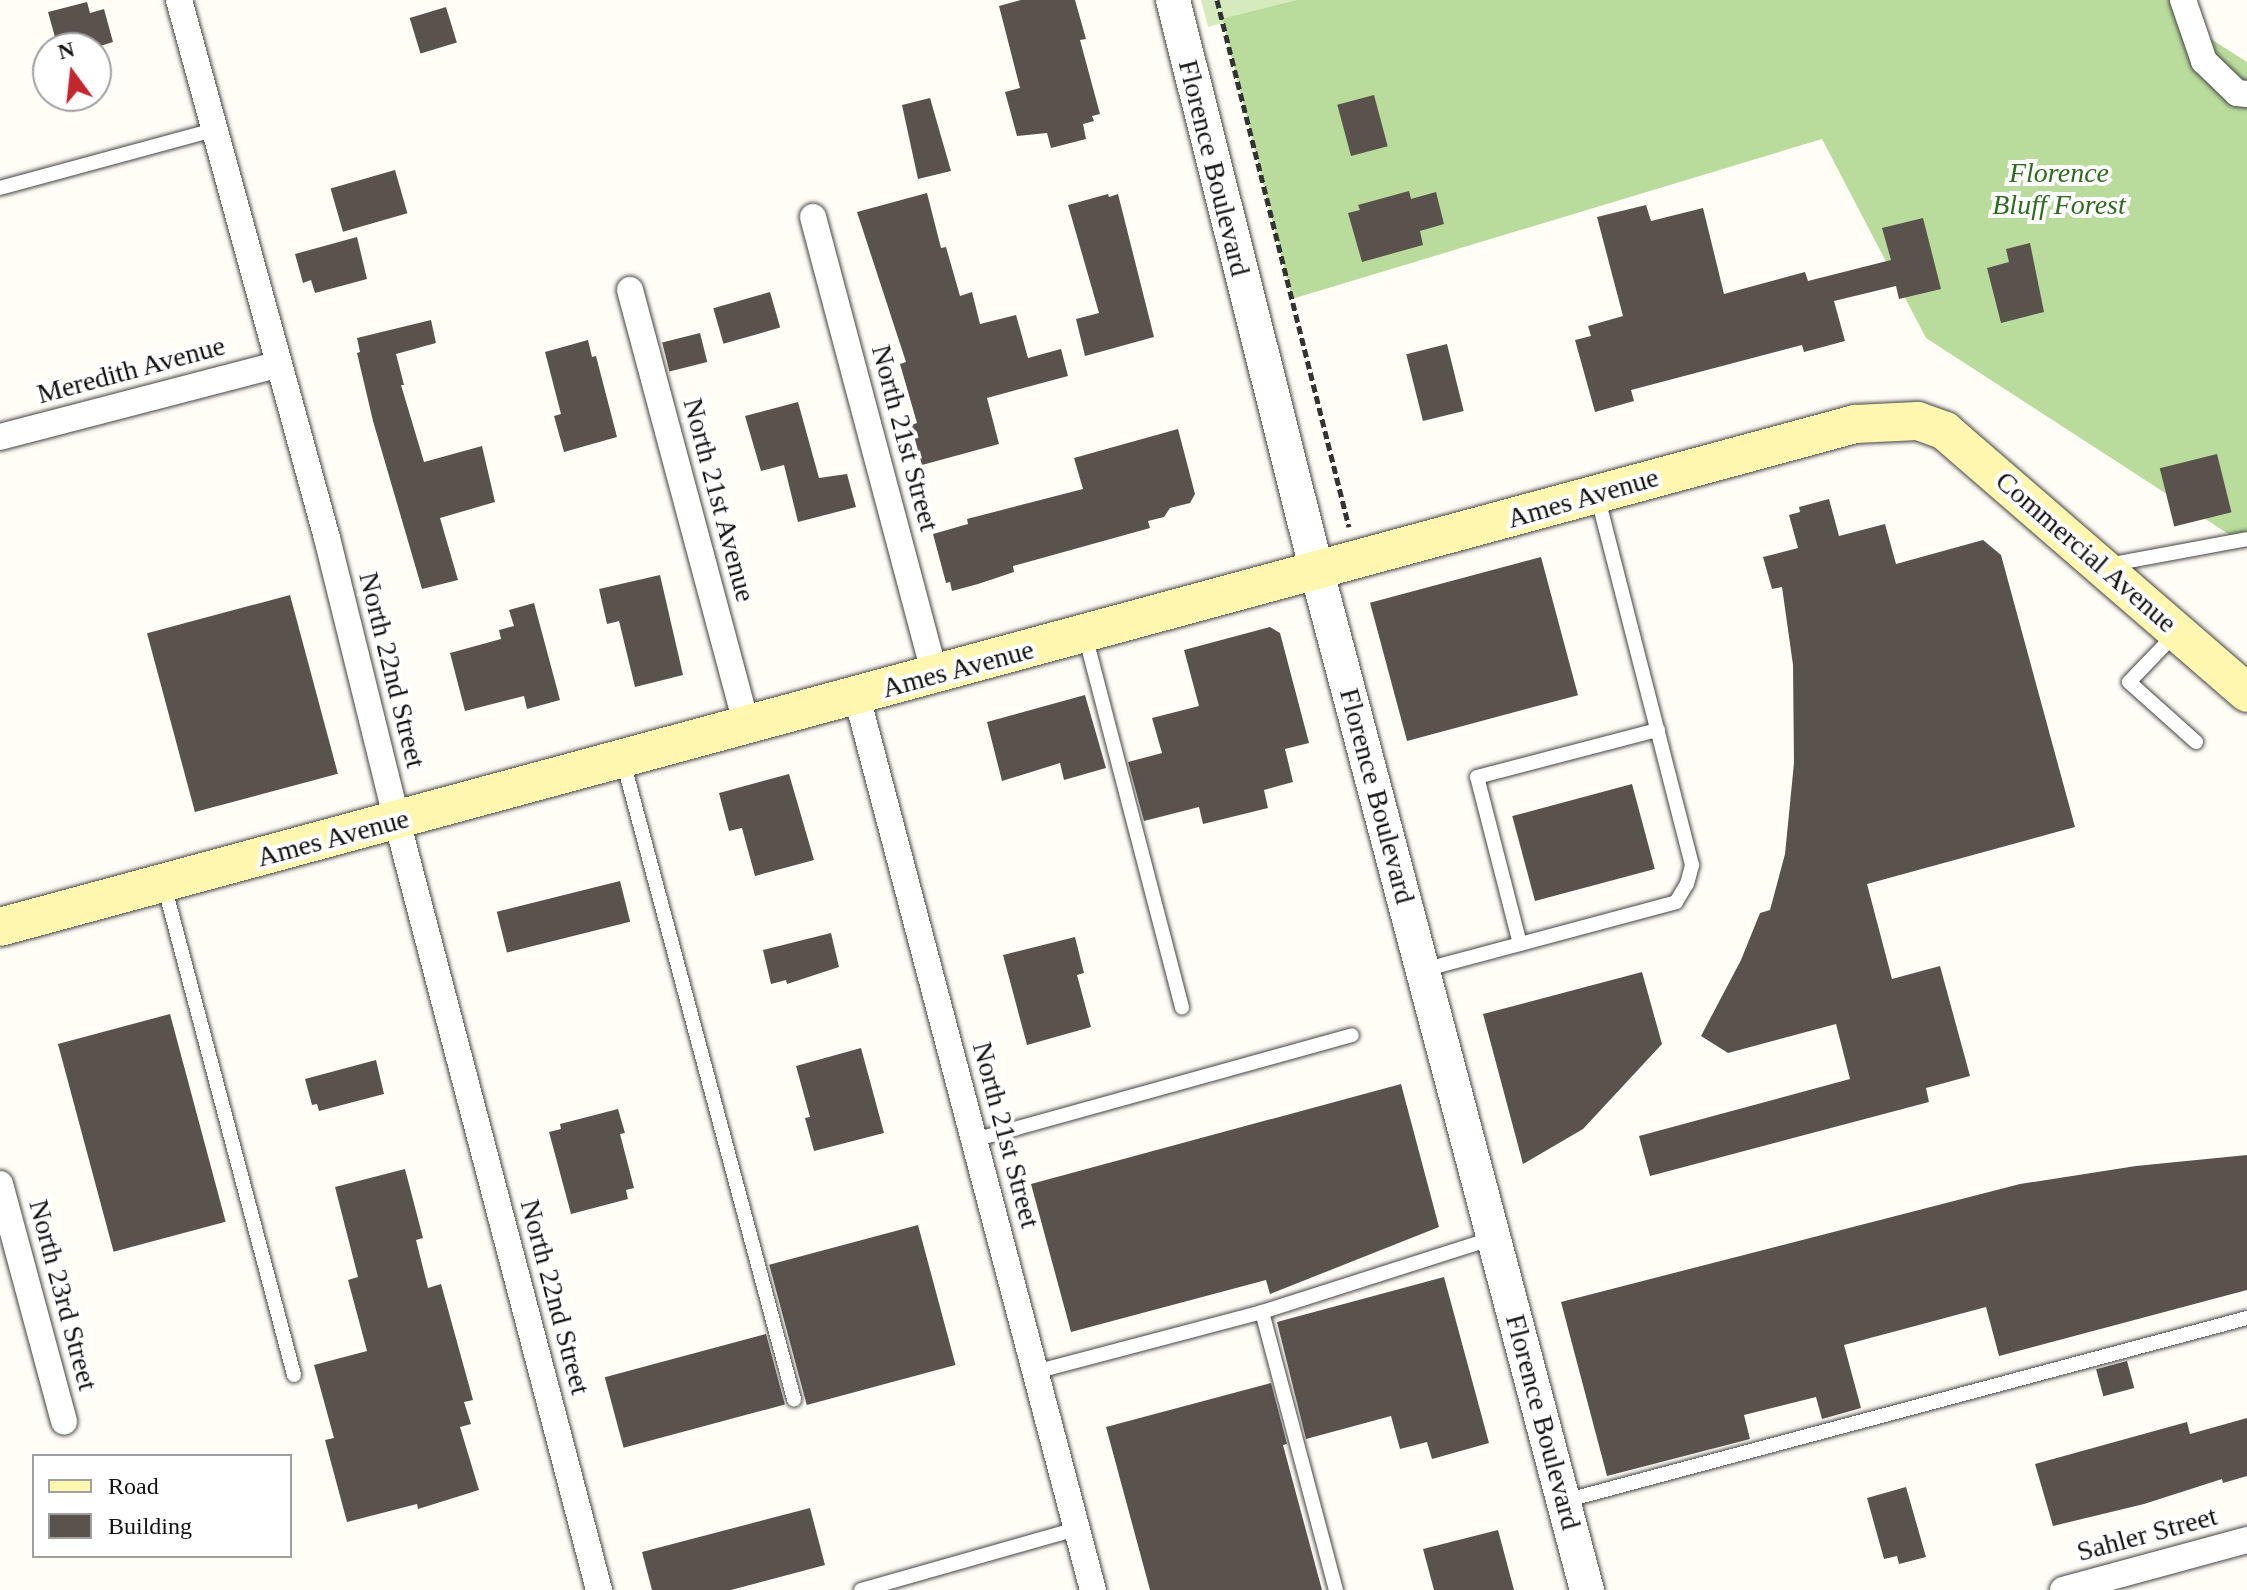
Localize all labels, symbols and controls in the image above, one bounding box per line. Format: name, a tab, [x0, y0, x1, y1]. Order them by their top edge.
north arrow	[32, 32, 112, 112]
text: N	[55, 36, 77, 64]
street label: Florence Boulevard	[1171, 56, 1257, 280]
park label: Florence Bluff Forest	[1992, 156, 2126, 222]
street label: Meredith Avenue	[33, 329, 229, 411]
street label: North 21st Street	[864, 341, 946, 535]
street label: North 21st Avenue	[675, 394, 763, 606]
street label: Ames Avenue	[1503, 460, 1663, 536]
street label: Commercial Avenue	[1988, 464, 2184, 640]
street label: North 22nd Street	[351, 569, 433, 771]
street label: Ames Avenue	[878, 632, 1038, 706]
street label: Florence Boulevard	[1332, 685, 1422, 907]
street label: Ames Avenue	[253, 801, 413, 875]
street label: North 21st Street	[965, 1038, 1047, 1232]
street label: North 23rd Street	[21, 1196, 105, 1394]
street label: North 22nd Street	[513, 1196, 597, 1398]
street label: Florence Boulevard	[1498, 1311, 1588, 1533]
legend	[32, 1454, 292, 1558]
text: Road	[108, 1473, 159, 1499]
street label: Sahler Street	[2073, 1499, 2221, 1569]
text: Building	[108, 1513, 192, 1539]

